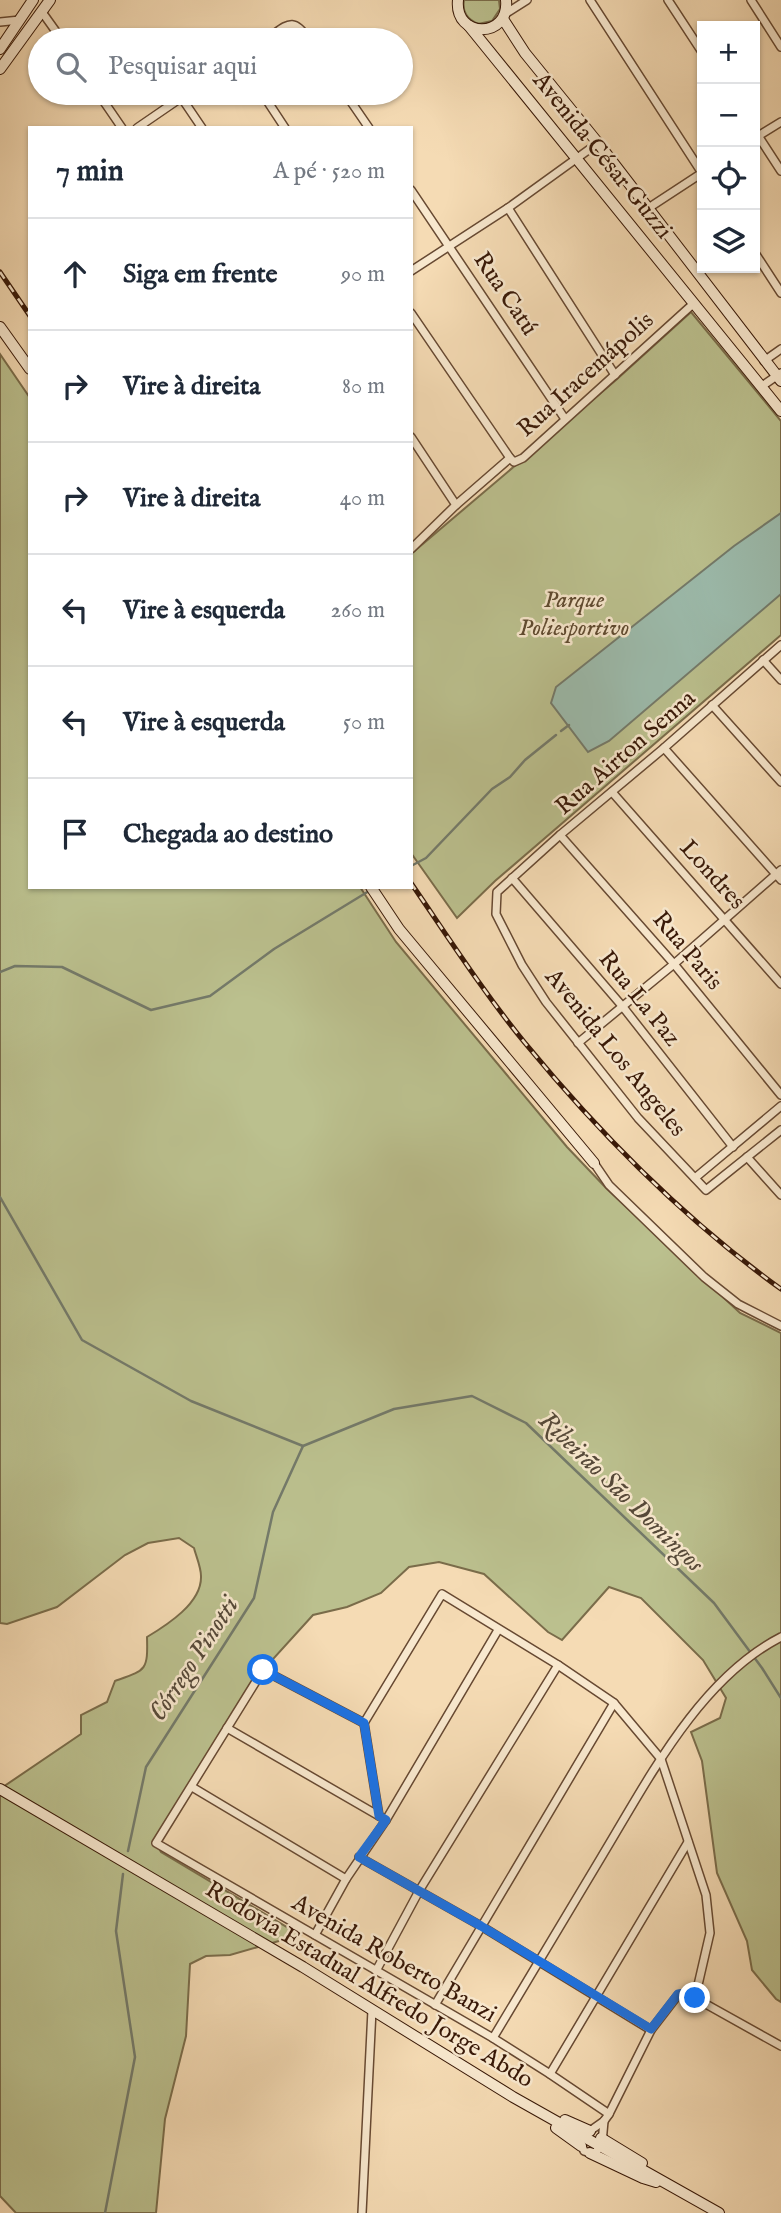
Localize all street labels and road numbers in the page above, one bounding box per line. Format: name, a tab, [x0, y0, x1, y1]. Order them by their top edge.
street label: Avenida César Guzzi	[525, 65, 679, 246]
street label: Rua Catú	[466, 246, 544, 342]
street label: Rua Iracemápolis	[511, 306, 661, 444]
street label: Rua Airton Senna	[549, 683, 703, 822]
street label: Londres	[672, 833, 752, 917]
street label: Rua Paris	[645, 905, 729, 997]
street label: Rua La Paz	[591, 945, 687, 1053]
street label: Avenida Los Angeles	[537, 962, 692, 1143]
street label: Rodovia Estadual Alfredo Jorge Abdo	[199, 1874, 539, 2096]
street label: Avenida Roberto Banzi	[285, 1887, 502, 2030]

